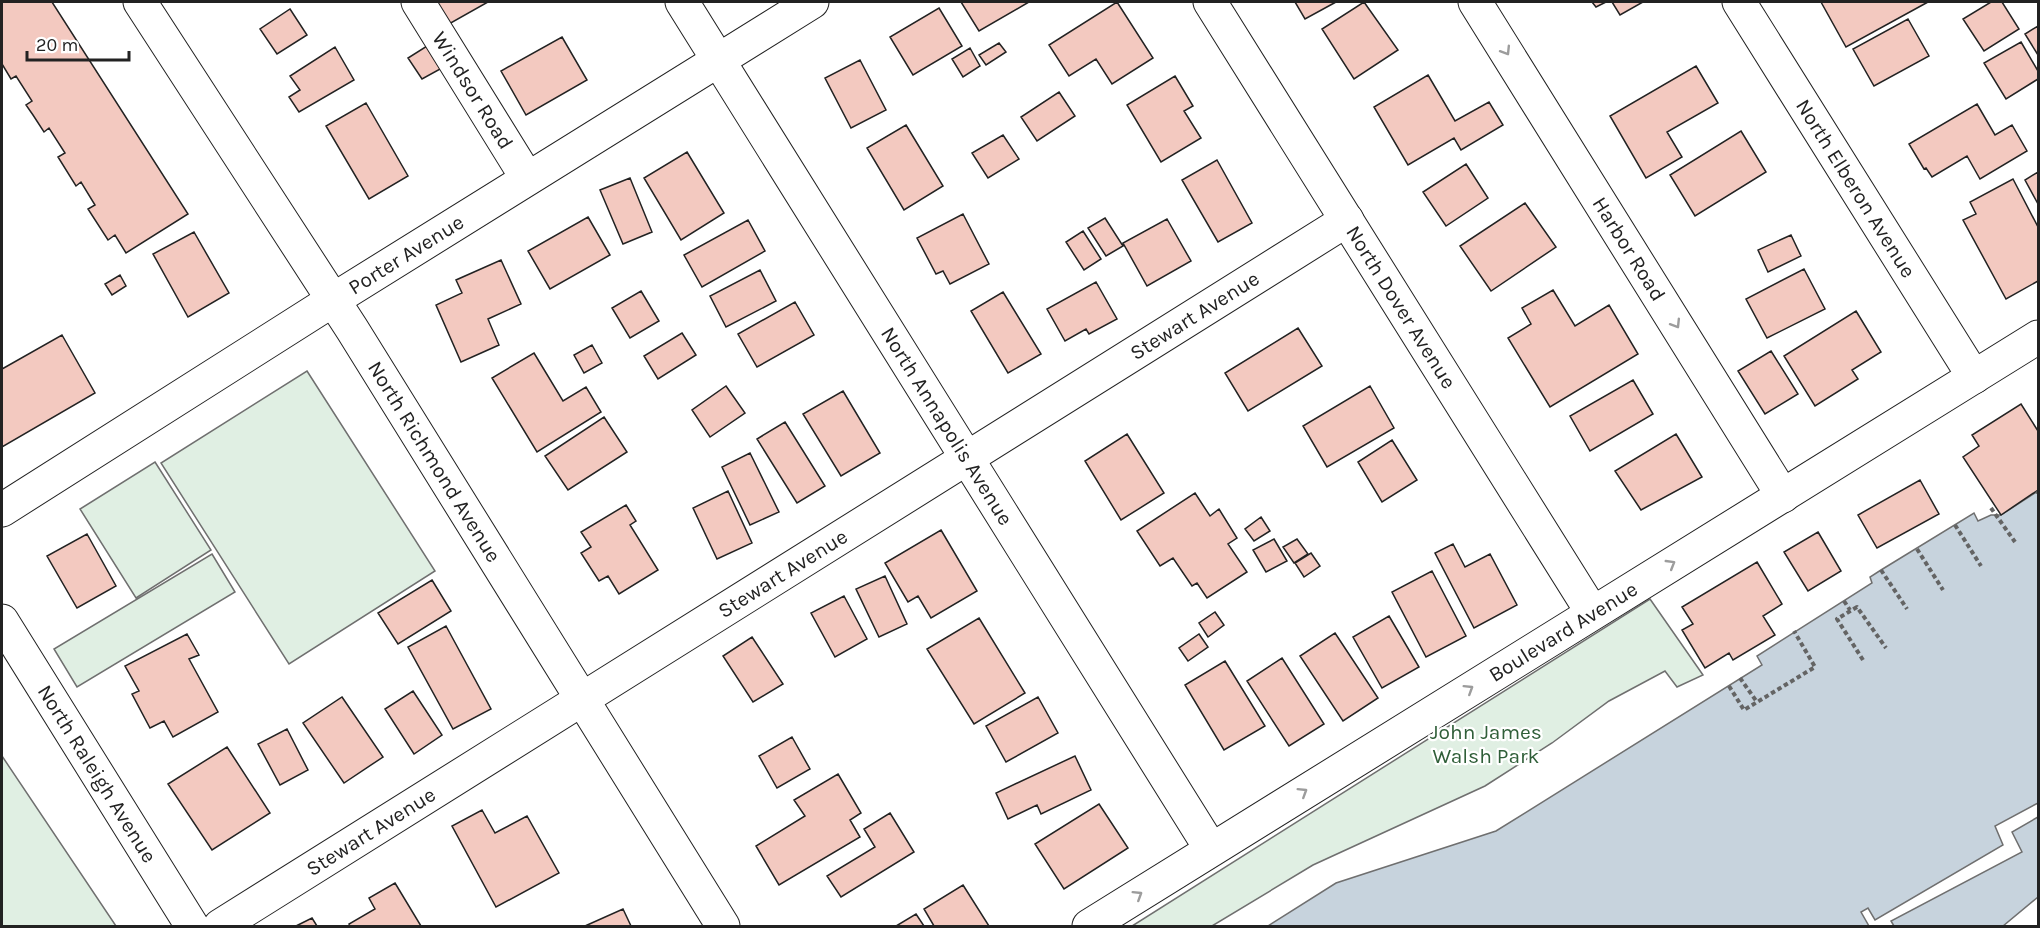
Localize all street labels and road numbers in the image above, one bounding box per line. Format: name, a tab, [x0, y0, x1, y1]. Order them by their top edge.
street label: Windsor Road	[427, 27, 518, 154]
street label: North Elberon Avenue	[1791, 95, 1921, 282]
street label: Harbor Road	[1588, 192, 1670, 305]
street label: Porter Avenue	[344, 210, 468, 299]
street label: North Dover Avenue	[1341, 221, 1461, 393]
street label: Stewart Avenue	[1126, 266, 1264, 365]
street label: North Annapolis Avenue	[876, 323, 1018, 530]
street label: North Richmond Avenue	[363, 357, 506, 567]
street label: Stewart Avenue	[714, 524, 852, 623]
street label: Boulevard Avenue	[1484, 577, 1642, 687]
street label: North Raleigh Avenue	[33, 680, 162, 867]
street label: Stewart Avenue	[302, 782, 440, 881]

